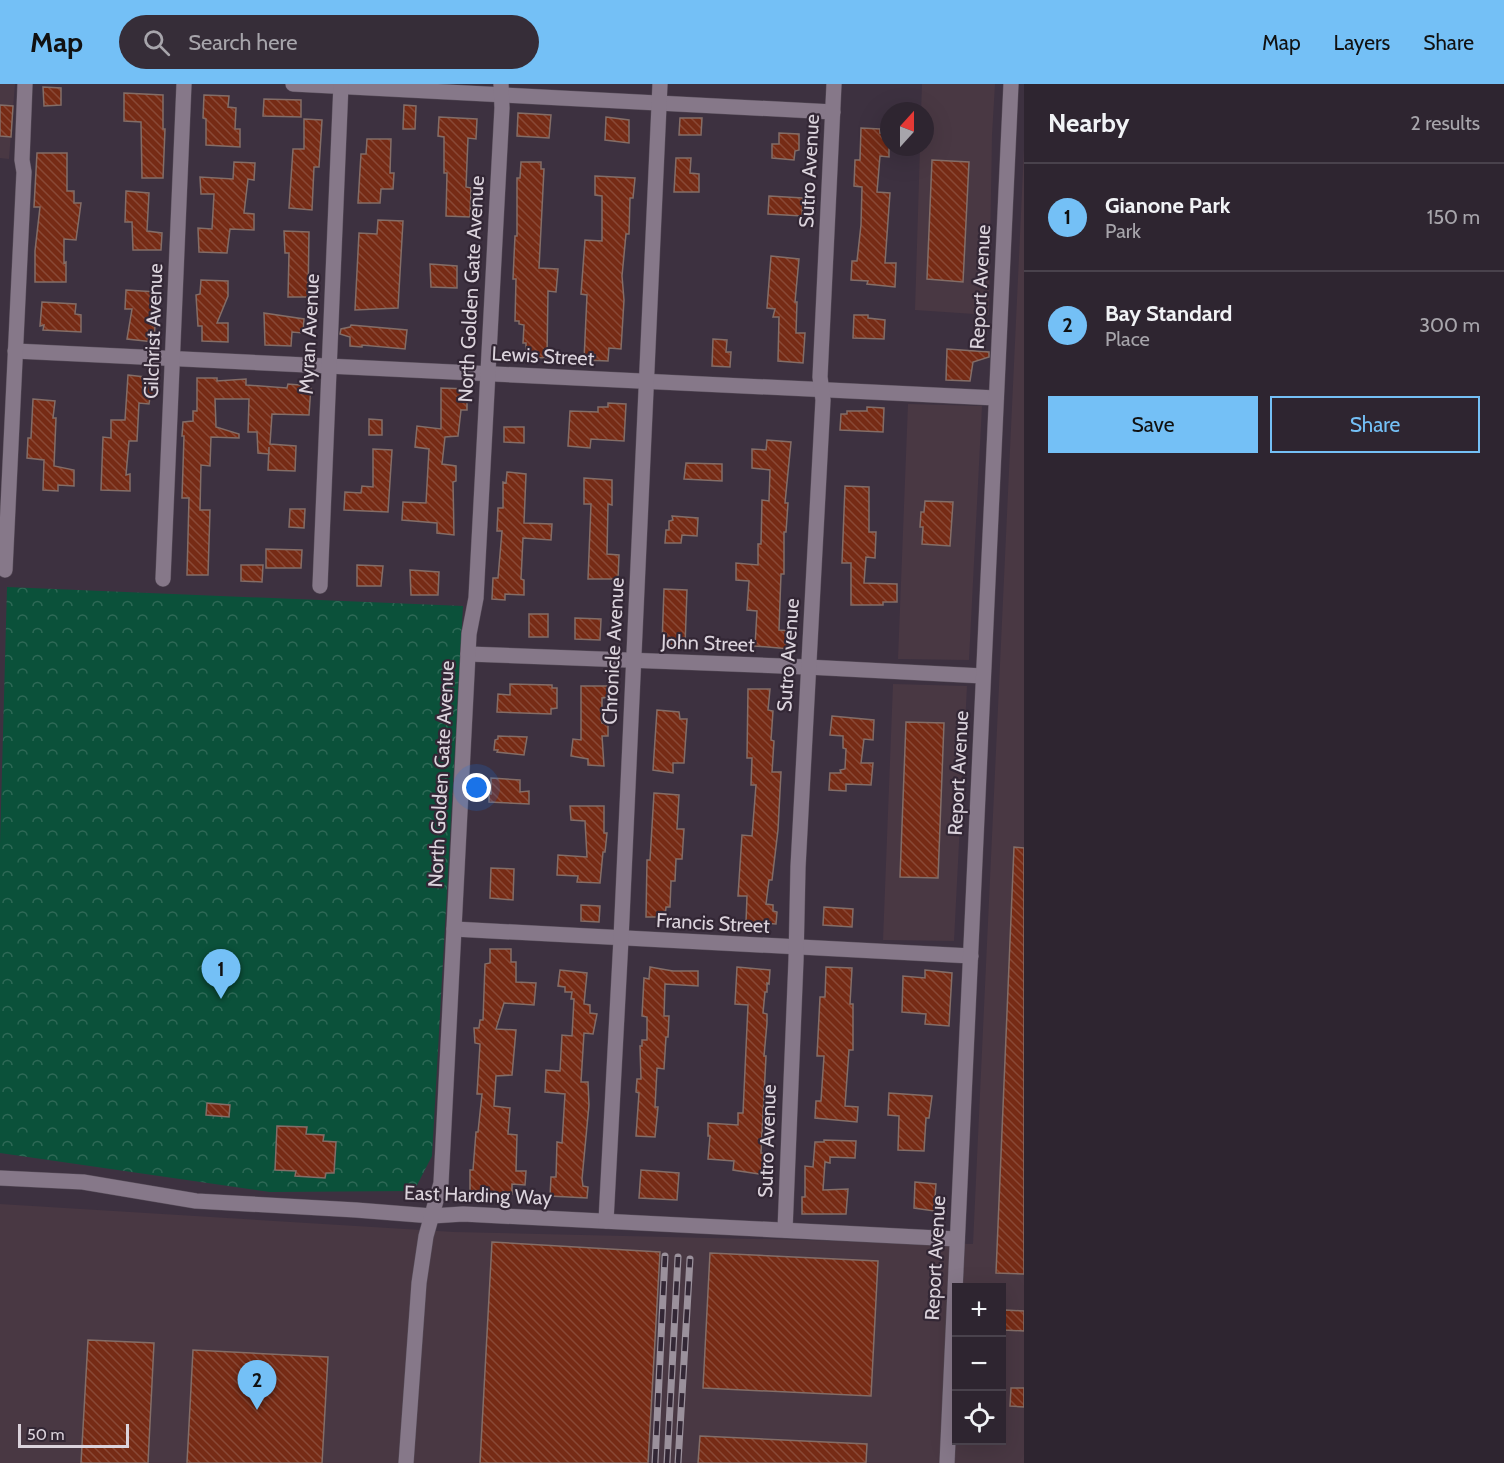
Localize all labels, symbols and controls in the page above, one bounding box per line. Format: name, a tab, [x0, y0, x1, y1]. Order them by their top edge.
search box	[119, 15, 539, 69]
text: Map	[30, 25, 83, 59]
icon: search	[140, 26, 173, 59]
text: Search here	[188, 29, 297, 56]
text: Map	[1262, 30, 1301, 55]
text: Layers	[1334, 30, 1390, 55]
text: Share	[1423, 30, 1474, 55]
north arrow	[880, 102, 934, 156]
text: Nearby	[1048, 107, 1129, 139]
text: 2 results	[1410, 111, 1480, 135]
street label: Sutro Avenue	[794, 114, 824, 228]
street label: North Golden Gate Avenue	[453, 175, 489, 403]
text: Gianone Park	[1105, 192, 1231, 219]
text: 1	[1064, 205, 1071, 229]
text: 150 m	[1427, 205, 1480, 229]
text: Park	[1105, 219, 1141, 243]
street label: Report Avenue	[965, 224, 995, 350]
street label: Gilchrist Avenue	[139, 263, 167, 399]
street label: Myran Avenue	[294, 273, 324, 395]
text: Bay Standard	[1105, 300, 1232, 327]
text: 2	[1062, 313, 1073, 337]
text: 300 m	[1419, 313, 1480, 337]
text: Place	[1105, 327, 1150, 351]
street label: Lewis Street	[491, 341, 595, 371]
button: Save	[1048, 396, 1258, 453]
button: Share	[1270, 396, 1480, 453]
street label: Chronicle Avenue	[597, 577, 629, 725]
street label: Sutro Avenue	[772, 597, 804, 713]
street label: John Street	[660, 629, 756, 657]
street label: North Golden Gate Avenue	[423, 660, 459, 888]
street label: Report Avenue	[943, 710, 973, 836]
your location	[462, 773, 491, 802]
street label: Francis Street	[655, 908, 771, 938]
pin: 1	[202, 950, 240, 999]
street label: Sutro Avenue	[753, 1084, 781, 1198]
street label: East Harding Way	[404, 1180, 552, 1210]
street label: Report Avenue	[920, 1195, 950, 1321]
map controls	[952, 1283, 1006, 1445]
button: +	[952, 1283, 1006, 1337]
button: −	[952, 1337, 1006, 1391]
pin: 2	[238, 1360, 276, 1410]
button: locate	[952, 1391, 1006, 1445]
scale bar	[18, 1421, 129, 1448]
text: 50 m	[27, 1425, 64, 1444]

